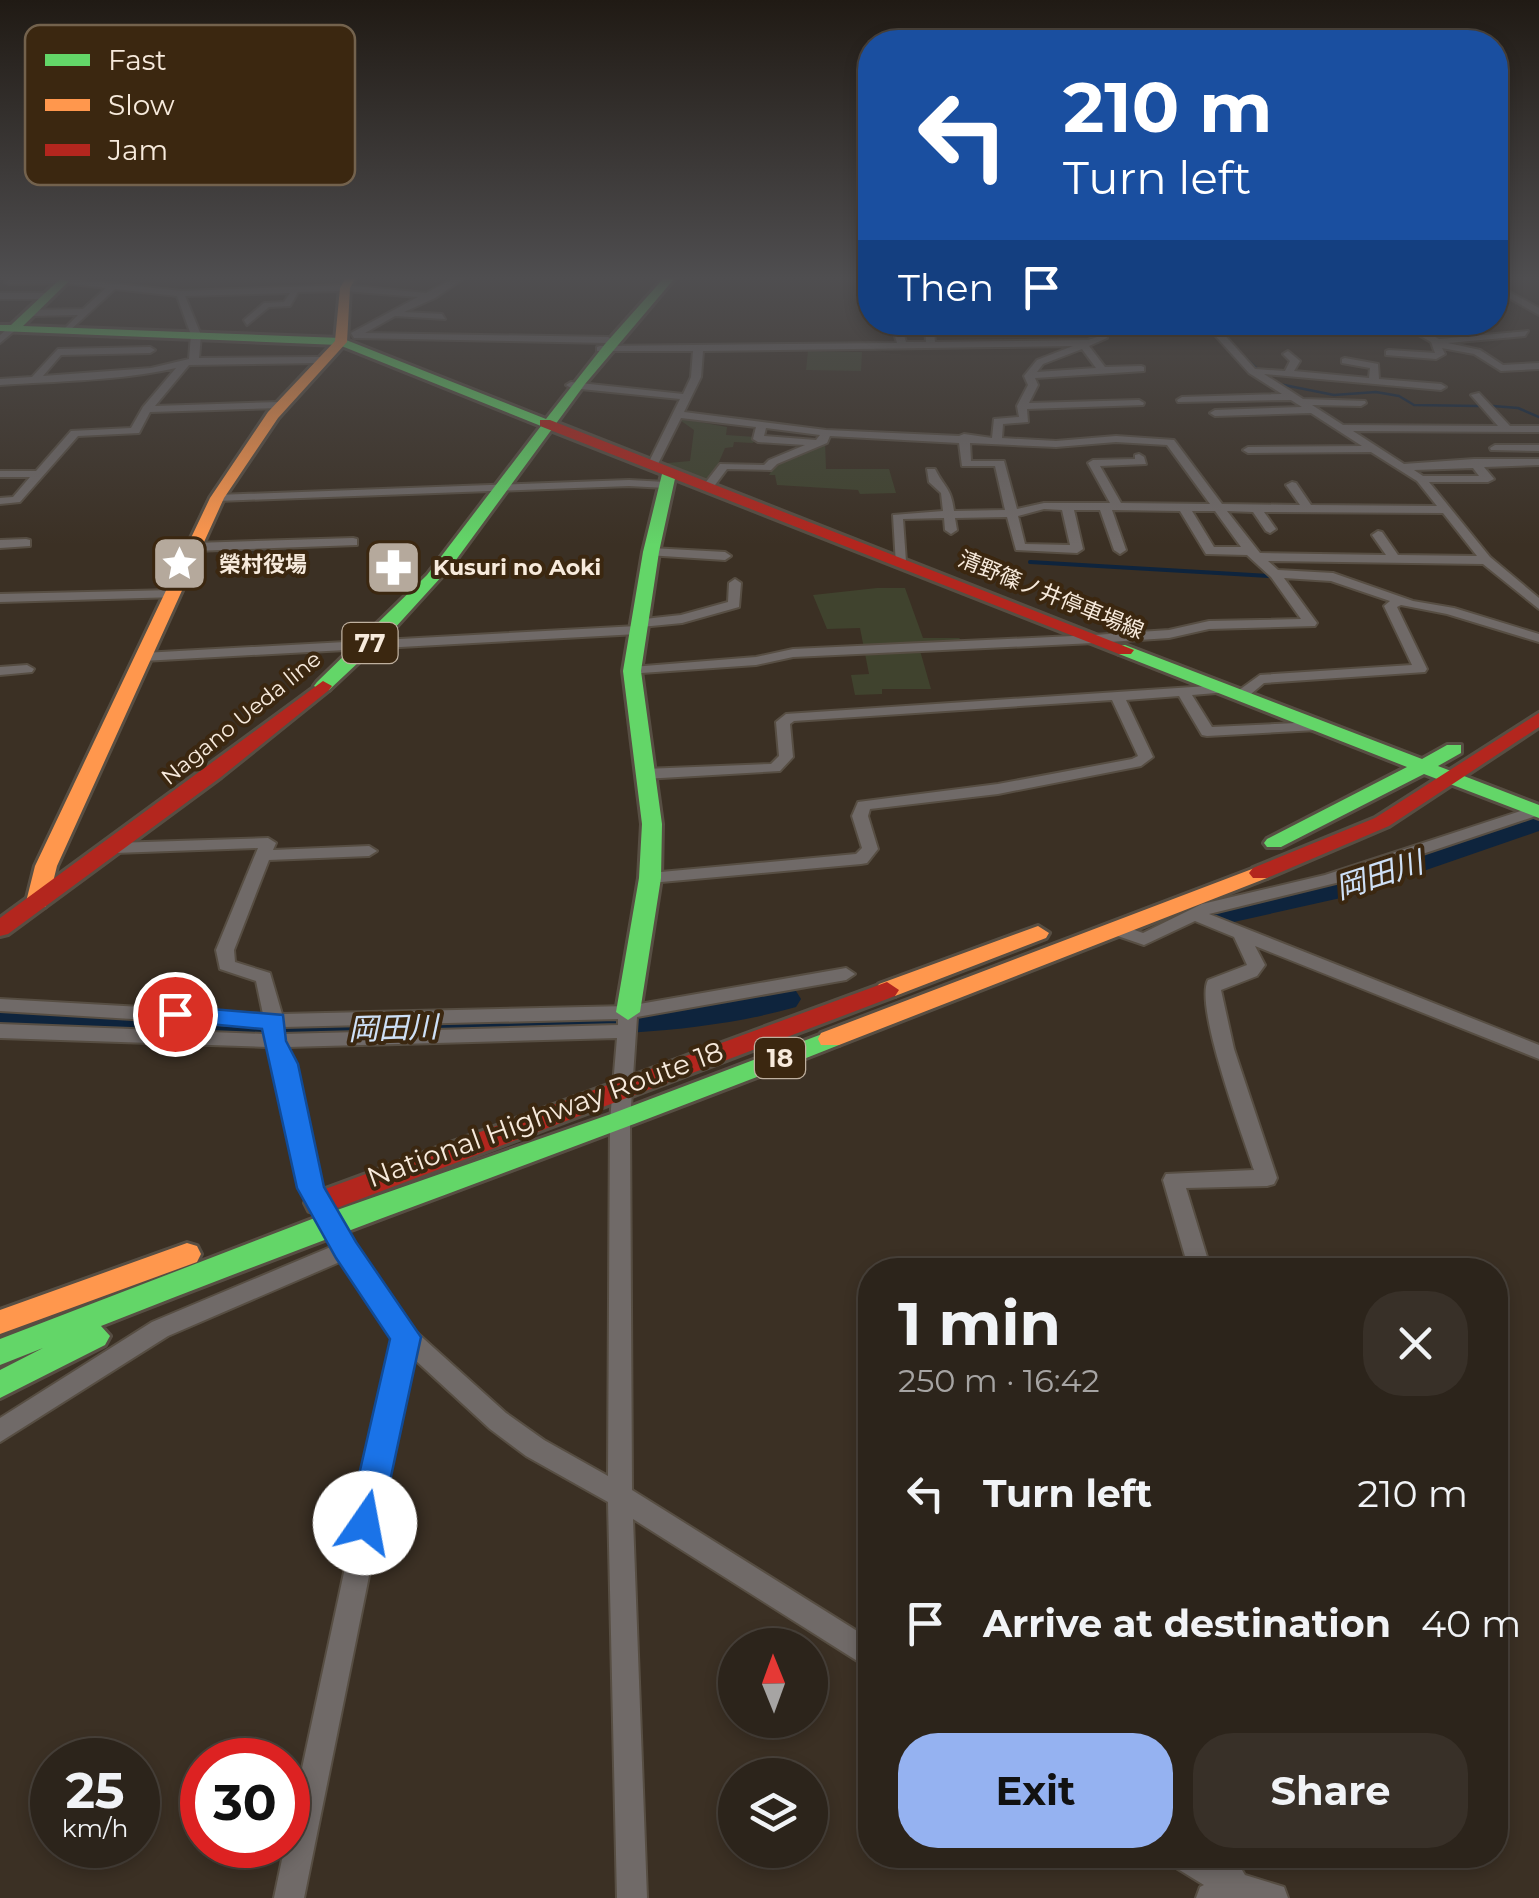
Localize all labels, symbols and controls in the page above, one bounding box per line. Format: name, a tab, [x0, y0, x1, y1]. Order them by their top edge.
legend	[25, 25, 355, 185]
text: Fast	[108, 43, 167, 77]
text: 210 m	[1063, 64, 1273, 150]
icon: left	[898, 70, 1028, 200]
text: Slow	[108, 88, 175, 122]
text: Jam	[107, 133, 168, 167]
text: Turn left	[1063, 150, 1251, 205]
icon: arrive	[1014, 260, 1069, 315]
text: Then	[898, 264, 994, 311]
place icon: 榮村役場	[150, 534, 210, 594]
pharmacy icon: Kusuri no Aoki	[364, 537, 424, 597]
street label: 清野篠ノ井停車場線	[954, 545, 1148, 645]
place label: 榮村役場	[219, 551, 307, 578]
place label: Kusuri no Aoki	[433, 554, 601, 581]
road number: 77	[342, 623, 398, 663]
street label: Nagano Ueda line	[156, 645, 326, 791]
water label: 岡田川	[1330, 843, 1430, 907]
pin	[133, 972, 218, 1057]
icon: arrive	[148, 987, 203, 1042]
water label: 岡田川	[347, 1008, 442, 1048]
street label: National Highway Route 18	[362, 1034, 728, 1194]
road number: 18	[755, 1038, 805, 1078]
text: 1 min	[898, 1287, 1061, 1360]
button: close	[1363, 1291, 1468, 1396]
text: 250 m · 16:42	[898, 1361, 1100, 1400]
icon: left	[898, 1466, 953, 1521]
text: Turn left	[983, 1470, 1152, 1517]
text: 210 m	[1357, 1470, 1468, 1517]
position arrow	[313, 1471, 417, 1575]
icon: arrive	[898, 1596, 953, 1651]
text: Arrive at destination	[983, 1600, 1391, 1647]
text: 40 m	[1421, 1600, 1521, 1647]
north arrow	[718, 1628, 828, 1738]
map controls	[718, 1628, 828, 1868]
button: Exit	[898, 1733, 1173, 1848]
button: Share	[1193, 1733, 1468, 1848]
speed limit sign: 30	[180, 1738, 310, 1868]
button: layers	[718, 1758, 828, 1868]
text: 25	[65, 1760, 125, 1821]
text: km/h	[62, 1813, 128, 1843]

